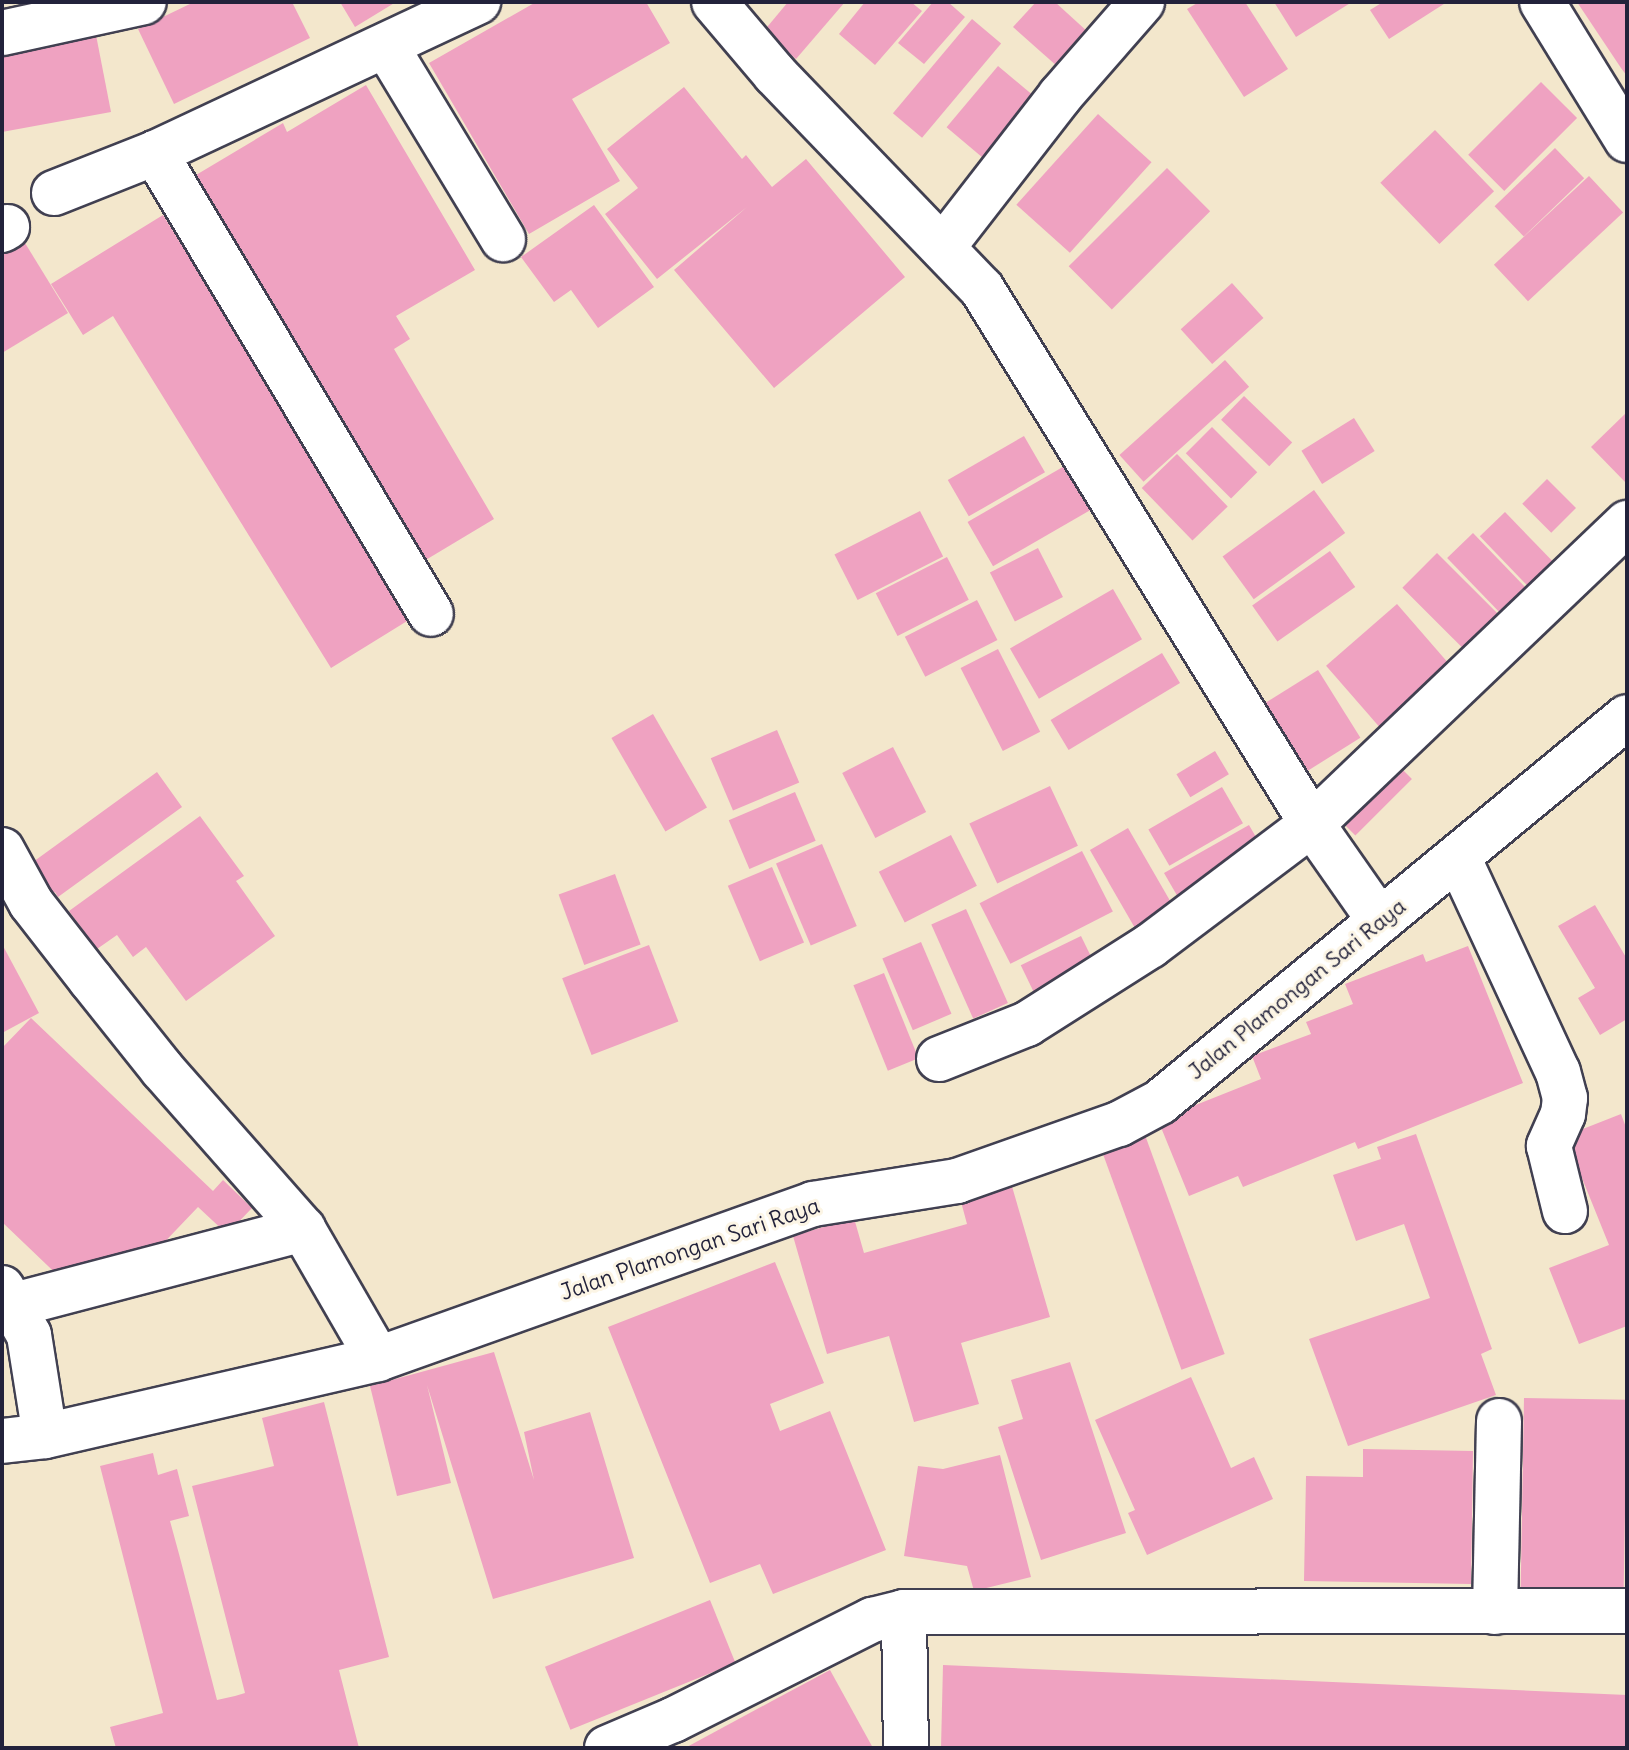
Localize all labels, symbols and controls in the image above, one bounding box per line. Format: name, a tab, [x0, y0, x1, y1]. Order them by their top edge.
street label: Jalan Plamongan Sari Raya	[1183, 893, 1411, 1085]
street label: Jalan Plamongan Sari Raya	[557, 1192, 823, 1306]

